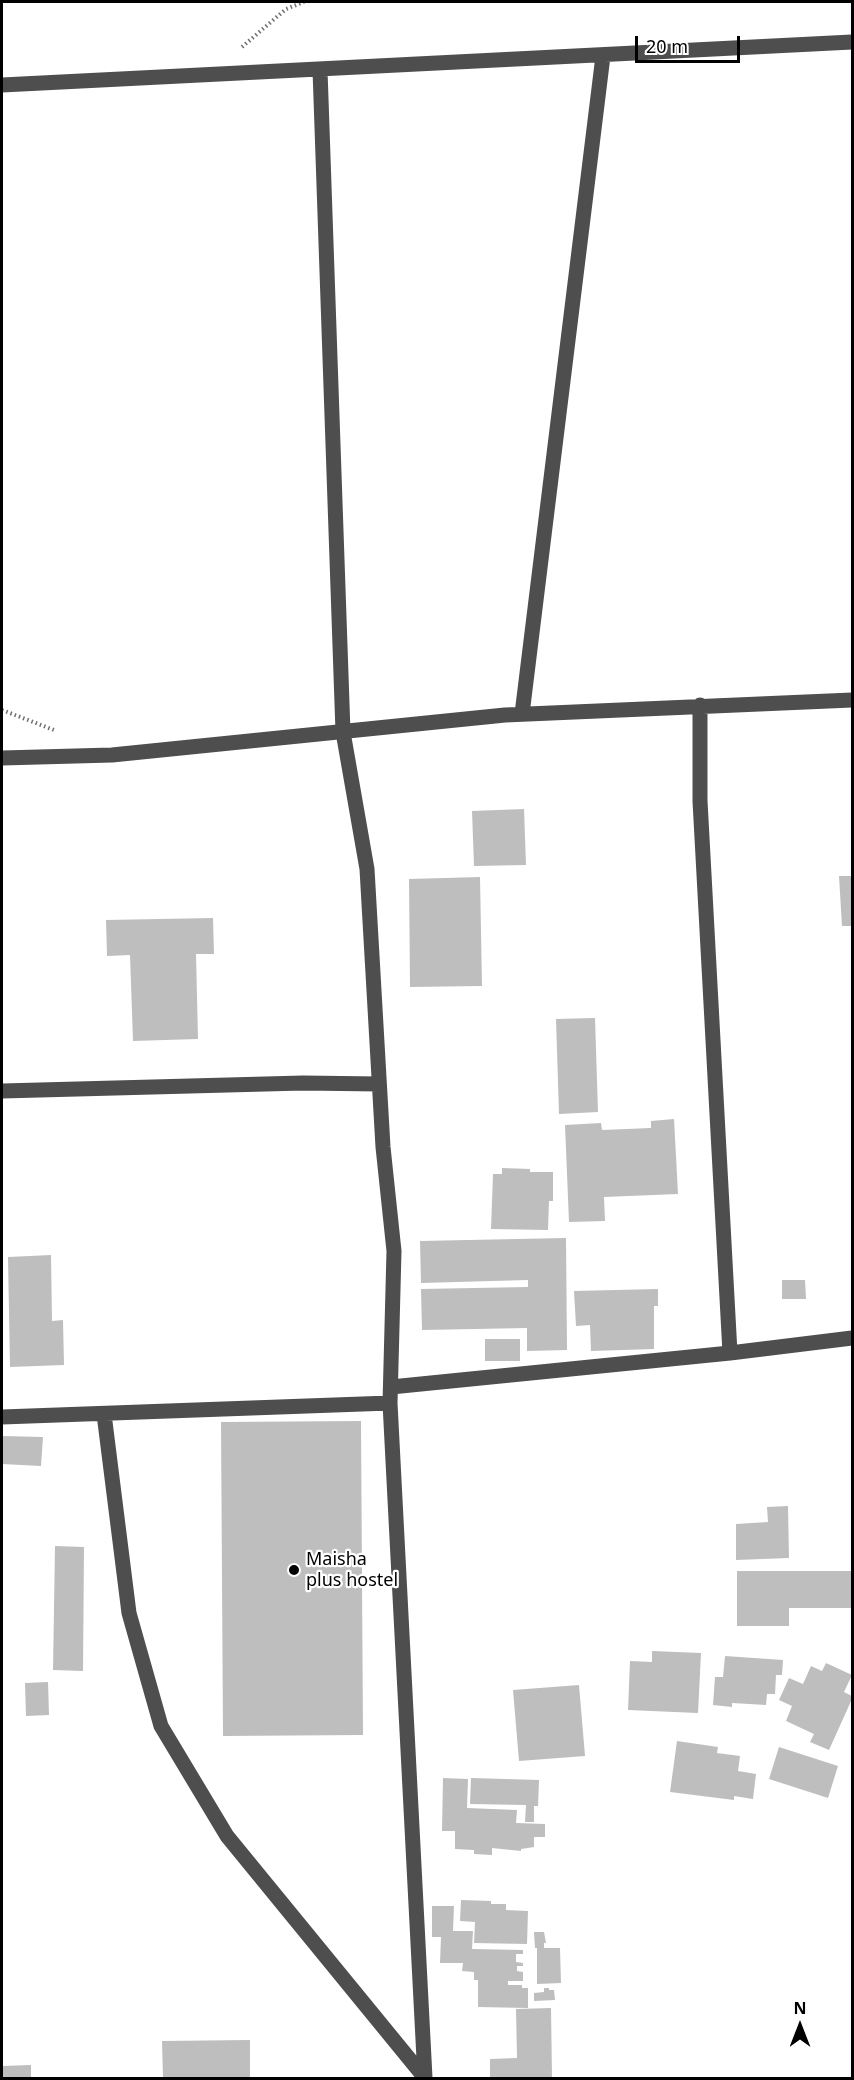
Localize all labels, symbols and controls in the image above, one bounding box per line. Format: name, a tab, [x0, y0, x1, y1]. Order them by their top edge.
scale bar	[638, 24, 743, 62]
text: 20 m	[646, 34, 688, 58]
place label: Maisha plus hostel	[306, 1549, 398, 1592]
marker: Maisha plus hostel	[287, 1563, 301, 1577]
north arrow	[770, 1996, 830, 2056]
text: N	[793, 1997, 807, 2019]

